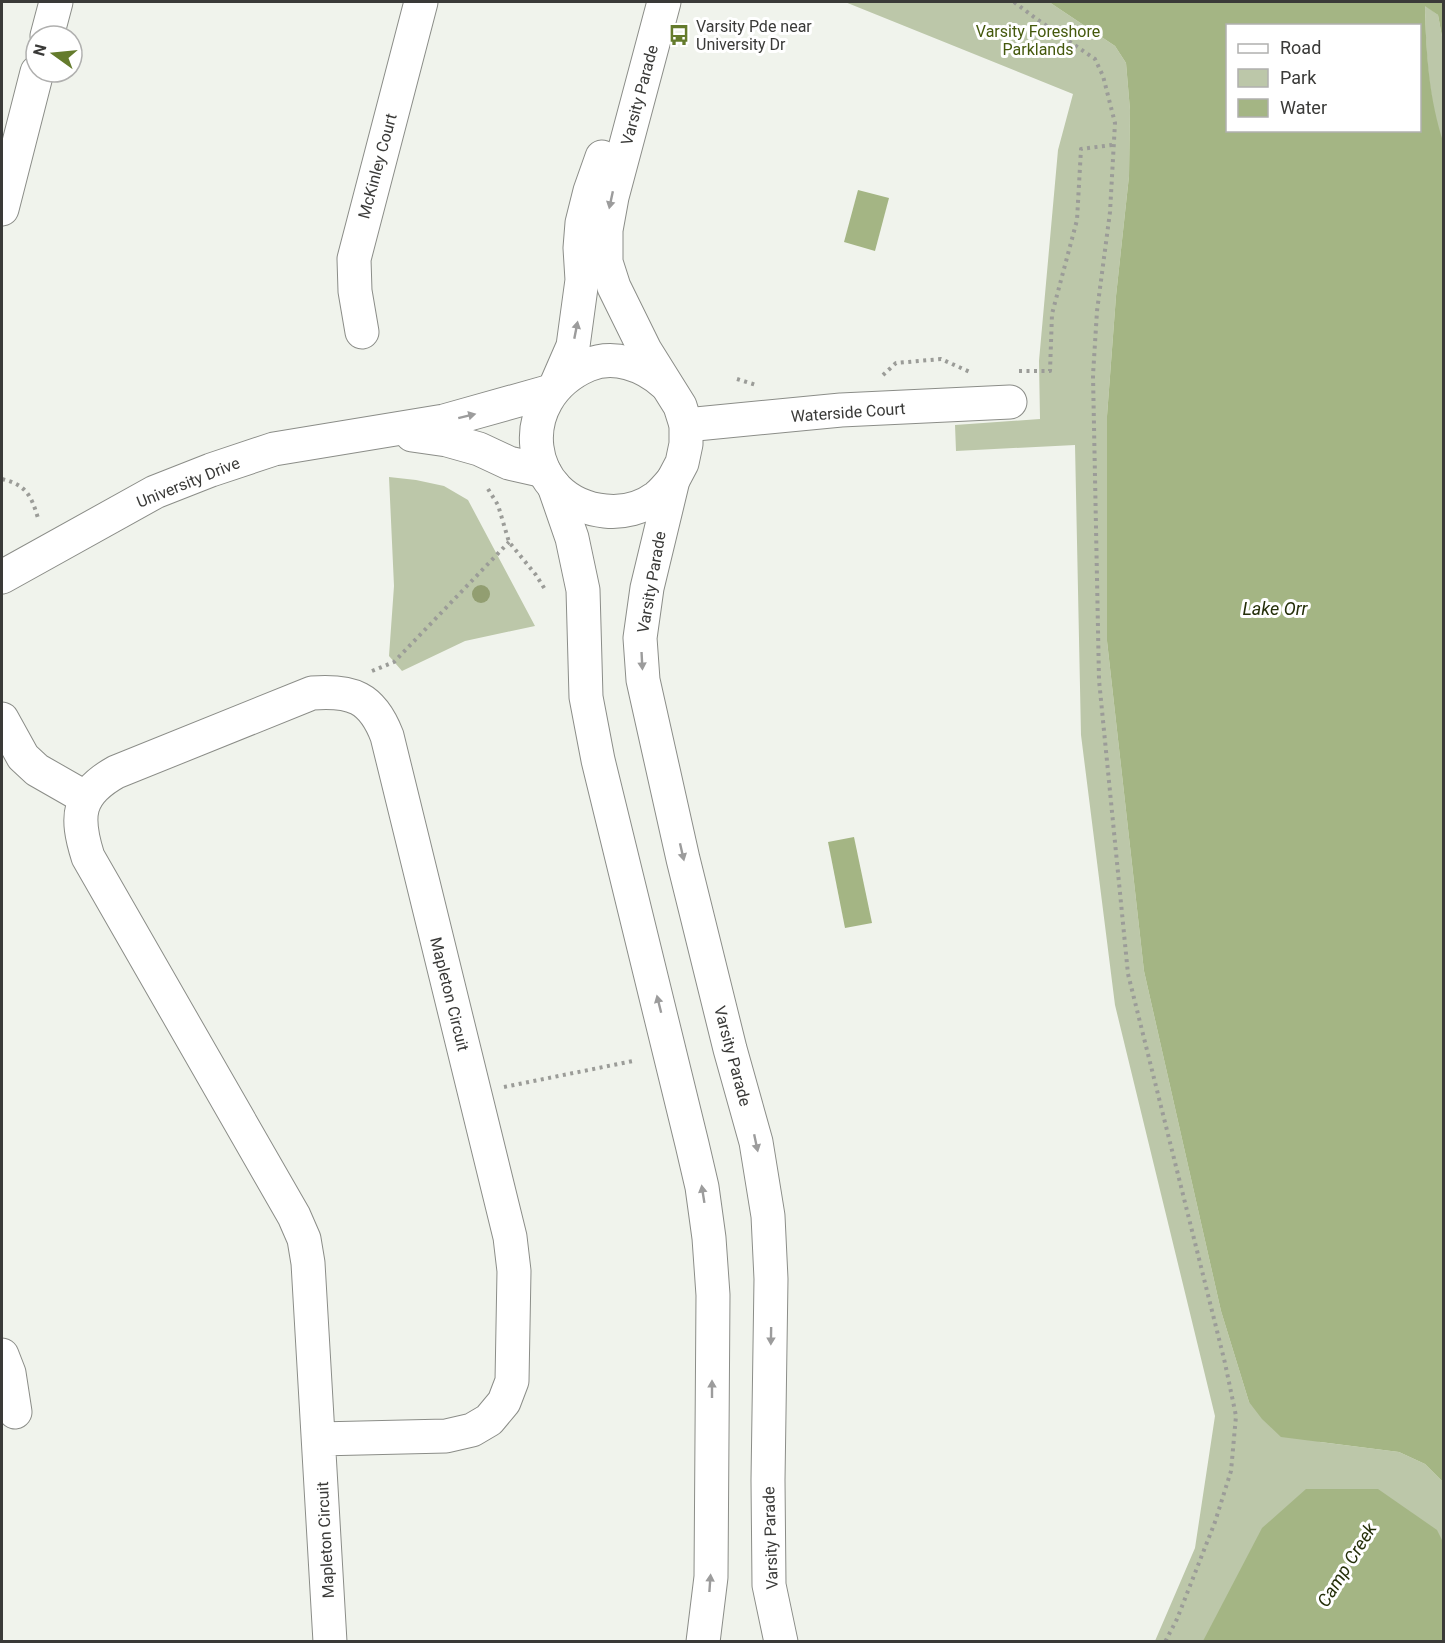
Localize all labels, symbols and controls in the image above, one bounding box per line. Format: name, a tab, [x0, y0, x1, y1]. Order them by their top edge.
place label: Varsity Pde near University Dr	[696, 17, 812, 54]
park label: Varsity Foreshore Parklands	[976, 22, 1100, 59]
bus stop icon: Varsity Pde near University Dr	[667, 23, 691, 47]
north arrow	[24, 24, 84, 84]
legend	[1226, 24, 1421, 132]
text: Road	[1280, 37, 1321, 58]
text: N	[29, 42, 51, 58]
street label: Varsity Parade	[617, 43, 662, 147]
text: Park	[1280, 67, 1317, 88]
text: Water	[1280, 97, 1327, 118]
street label: McKinley Court	[354, 111, 401, 221]
one-way arrow	[606, 191, 615, 210]
one-way arrow	[572, 320, 581, 339]
street label: Waterside Court	[790, 399, 906, 426]
one-way arrow	[458, 410, 477, 420]
street label: University Drive	[134, 453, 243, 512]
street label: Varsity Parade	[633, 530, 670, 634]
water label: Lake Orr	[1242, 598, 1309, 619]
one-way arrow	[637, 652, 646, 671]
one-way arrow	[677, 843, 687, 861]
street label: Mapleton Circuit	[426, 935, 473, 1053]
one-way arrow	[653, 995, 663, 1013]
street label: Varsity Parade	[710, 1004, 755, 1108]
one-way arrow	[751, 1133, 761, 1152]
one-way arrow	[698, 1184, 707, 1203]
one-way arrow	[766, 1327, 775, 1346]
one-way arrow	[707, 1379, 717, 1398]
street label: Mapleton Circuit	[313, 1481, 338, 1599]
street label: Varsity Parade	[759, 1486, 782, 1590]
water label: Camp Creek	[1313, 1518, 1381, 1611]
one-way arrow	[706, 1574, 715, 1593]

